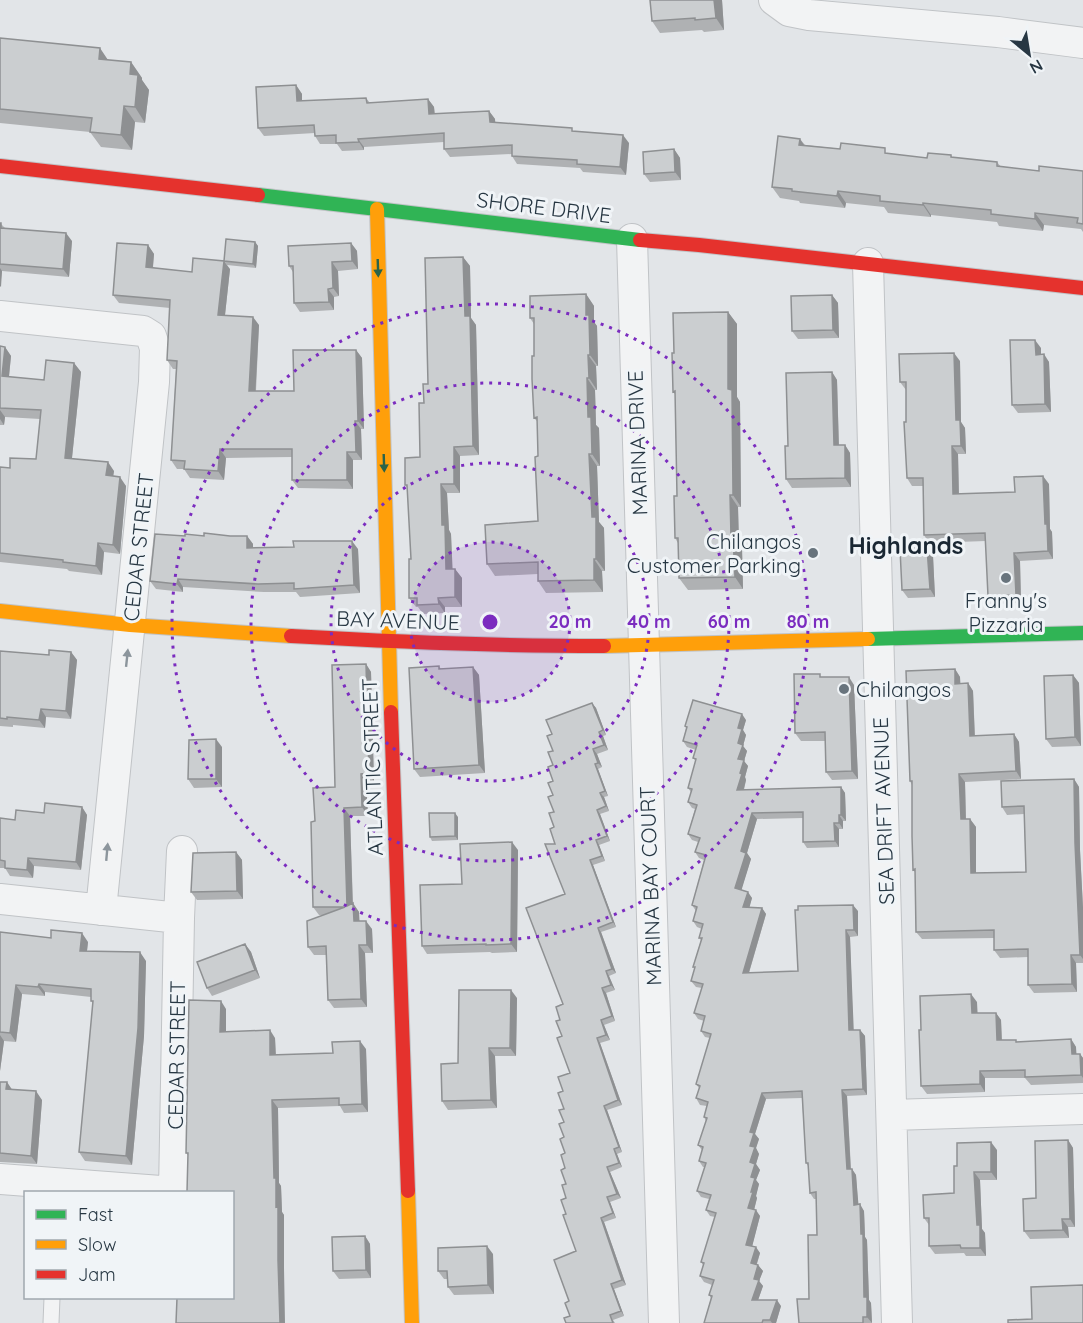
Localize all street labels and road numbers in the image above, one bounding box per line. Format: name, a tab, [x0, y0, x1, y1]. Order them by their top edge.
street label: SHORE DRIVE	[475, 186, 613, 228]
street label: MARINA DRIVE	[621, 370, 653, 516]
street label: CEDAR STREET	[117, 471, 159, 623]
street label: BAY AVENUE	[336, 605, 460, 635]
street label: ATLANTIC STREET	[356, 678, 388, 856]
street label: SEA DRIFT AVENUE	[867, 717, 899, 905]
street label: MARINA BAY COURT	[634, 786, 666, 986]
street label: CEDAR STREET	[162, 980, 190, 1130]

